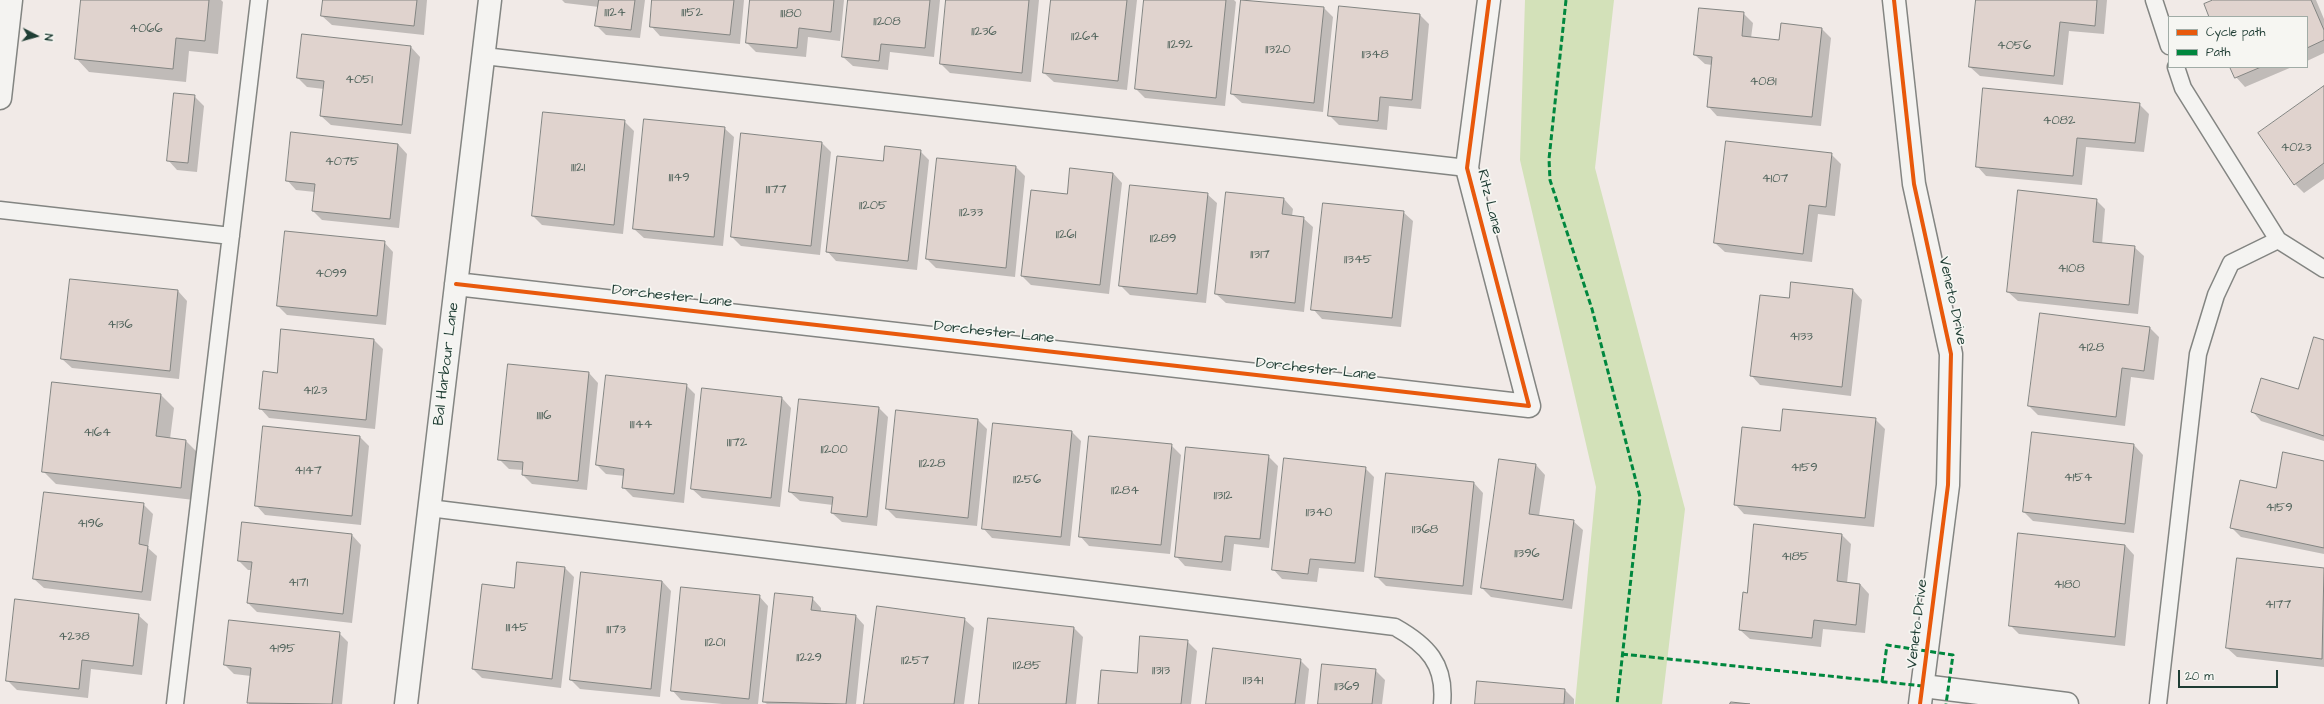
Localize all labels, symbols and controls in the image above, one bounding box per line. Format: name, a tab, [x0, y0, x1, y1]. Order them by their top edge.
house number: 11124	[604, 5, 626, 21]
house number: 11152	[681, 5, 703, 21]
house number: 11180	[780, 6, 802, 22]
house number: 11208	[873, 14, 901, 30]
north arrow	[16, 16, 56, 56]
legend	[2168, 16, 2308, 68]
house number: 4066	[129, 21, 163, 37]
house number: 11236	[971, 24, 997, 40]
text: Cycle path	[2206, 24, 2265, 41]
house number: 11264	[1071, 29, 1099, 45]
text: N	[41, 33, 56, 42]
house number: 11292	[1167, 37, 1193, 53]
house number: 4056	[1997, 38, 2031, 54]
house number: 11320	[1265, 42, 1291, 58]
text: Path	[2206, 44, 2231, 61]
house number: 11348	[1361, 47, 1389, 63]
house number: 4051	[345, 72, 373, 88]
house number: 4081	[1749, 74, 1777, 90]
house number: 4082	[2043, 113, 2075, 129]
house number: 4023	[2280, 140, 2312, 156]
house number: 4075	[325, 154, 359, 170]
house number: 11121	[571, 160, 585, 176]
street label: Ritz Lane	[1472, 168, 1506, 236]
house number: 11149	[668, 170, 690, 186]
house number: 4107	[1762, 171, 1788, 187]
house number: 11177	[766, 182, 786, 198]
house number: 11205	[859, 198, 887, 214]
house number: 11233	[959, 205, 983, 221]
house number: 11261	[1056, 227, 1076, 243]
house number: 11289	[1150, 231, 1176, 247]
house number: 11317	[1250, 247, 1270, 263]
house number: 11345	[1344, 252, 1372, 268]
street label: Veneto Drive	[1934, 255, 1970, 347]
house number: 4108	[2057, 261, 2085, 277]
house number: 4099	[315, 266, 347, 282]
street label: Dorchester Lane	[611, 282, 733, 312]
street label: Bal Harbour Lane	[431, 301, 463, 427]
house number: 4136	[107, 317, 133, 333]
street label: Dorchester Lane	[933, 318, 1055, 348]
house number: 4133	[1789, 329, 1813, 345]
house number: 4128	[2078, 340, 2104, 356]
street label: Dorchester Lane	[1255, 355, 1377, 385]
house number: 4123	[303, 383, 327, 399]
house number: 11116	[537, 408, 551, 424]
house number: 11144	[630, 417, 652, 433]
house number: 4164	[83, 425, 111, 441]
house number: 11172	[727, 435, 747, 451]
house number: 11200	[820, 442, 848, 458]
house number: 11228	[919, 456, 945, 472]
house number: 4159	[1790, 460, 1818, 476]
house number: 4147	[294, 463, 322, 479]
house number: 4154	[2064, 470, 2092, 486]
house number: 11256	[1013, 472, 1041, 488]
house number: 11284	[1111, 483, 1139, 499]
house number: 11312	[1213, 488, 1233, 504]
house number: 4159	[2265, 500, 2293, 516]
house number: 11340	[1306, 505, 1332, 521]
house number: 4196	[77, 516, 103, 532]
house number: 11368	[1412, 522, 1438, 538]
house number: 11396	[1514, 546, 1540, 562]
house number: 4185	[1781, 549, 1809, 565]
house number: 4171	[288, 575, 308, 591]
house number: 4180	[2053, 577, 2081, 593]
street label: Veneto Drive	[1904, 578, 1932, 670]
house number: 4177	[2265, 597, 2291, 613]
house number: 11145	[505, 620, 529, 636]
house number: 11173	[606, 622, 626, 638]
house number: 4238	[58, 629, 90, 645]
house number: 11201	[705, 635, 725, 651]
house number: 4195	[268, 641, 296, 657]
house number: 11229	[796, 650, 822, 666]
house number: 11257	[901, 653, 929, 669]
house number: 11285	[1013, 658, 1041, 674]
scale bar	[2180, 662, 2280, 688]
house number: 11313	[1152, 663, 1170, 679]
text: 20 m	[2185, 668, 2214, 685]
house number: 11341	[1243, 673, 1263, 689]
house number: 11369	[1334, 679, 1360, 695]

